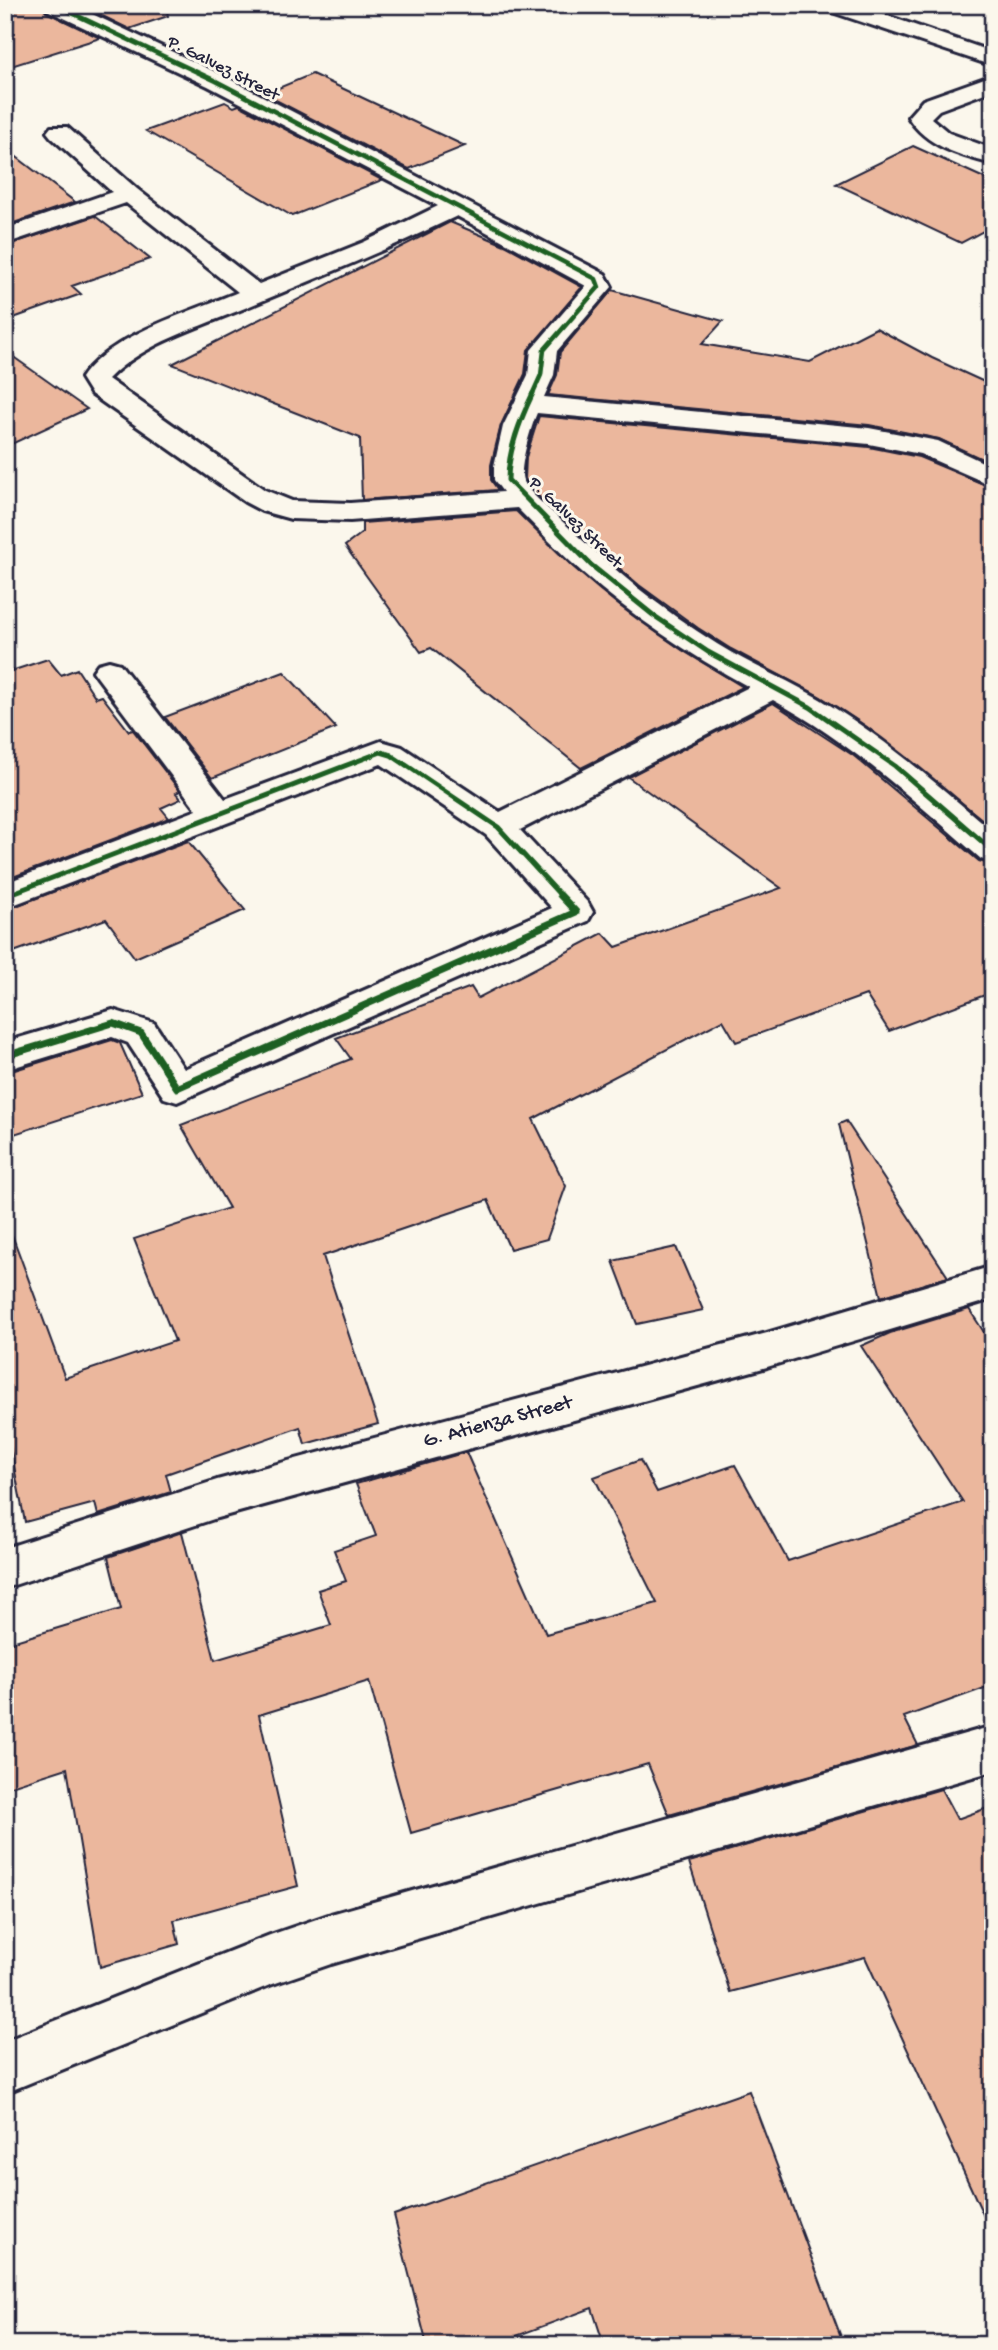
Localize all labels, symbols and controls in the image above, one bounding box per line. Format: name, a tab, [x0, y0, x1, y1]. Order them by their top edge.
street label: P. Galvez Street	[163, 31, 284, 107]
street label: P. Galvez Street	[523, 472, 628, 574]
street label: G. Atienza Street	[421, 1390, 577, 1455]

